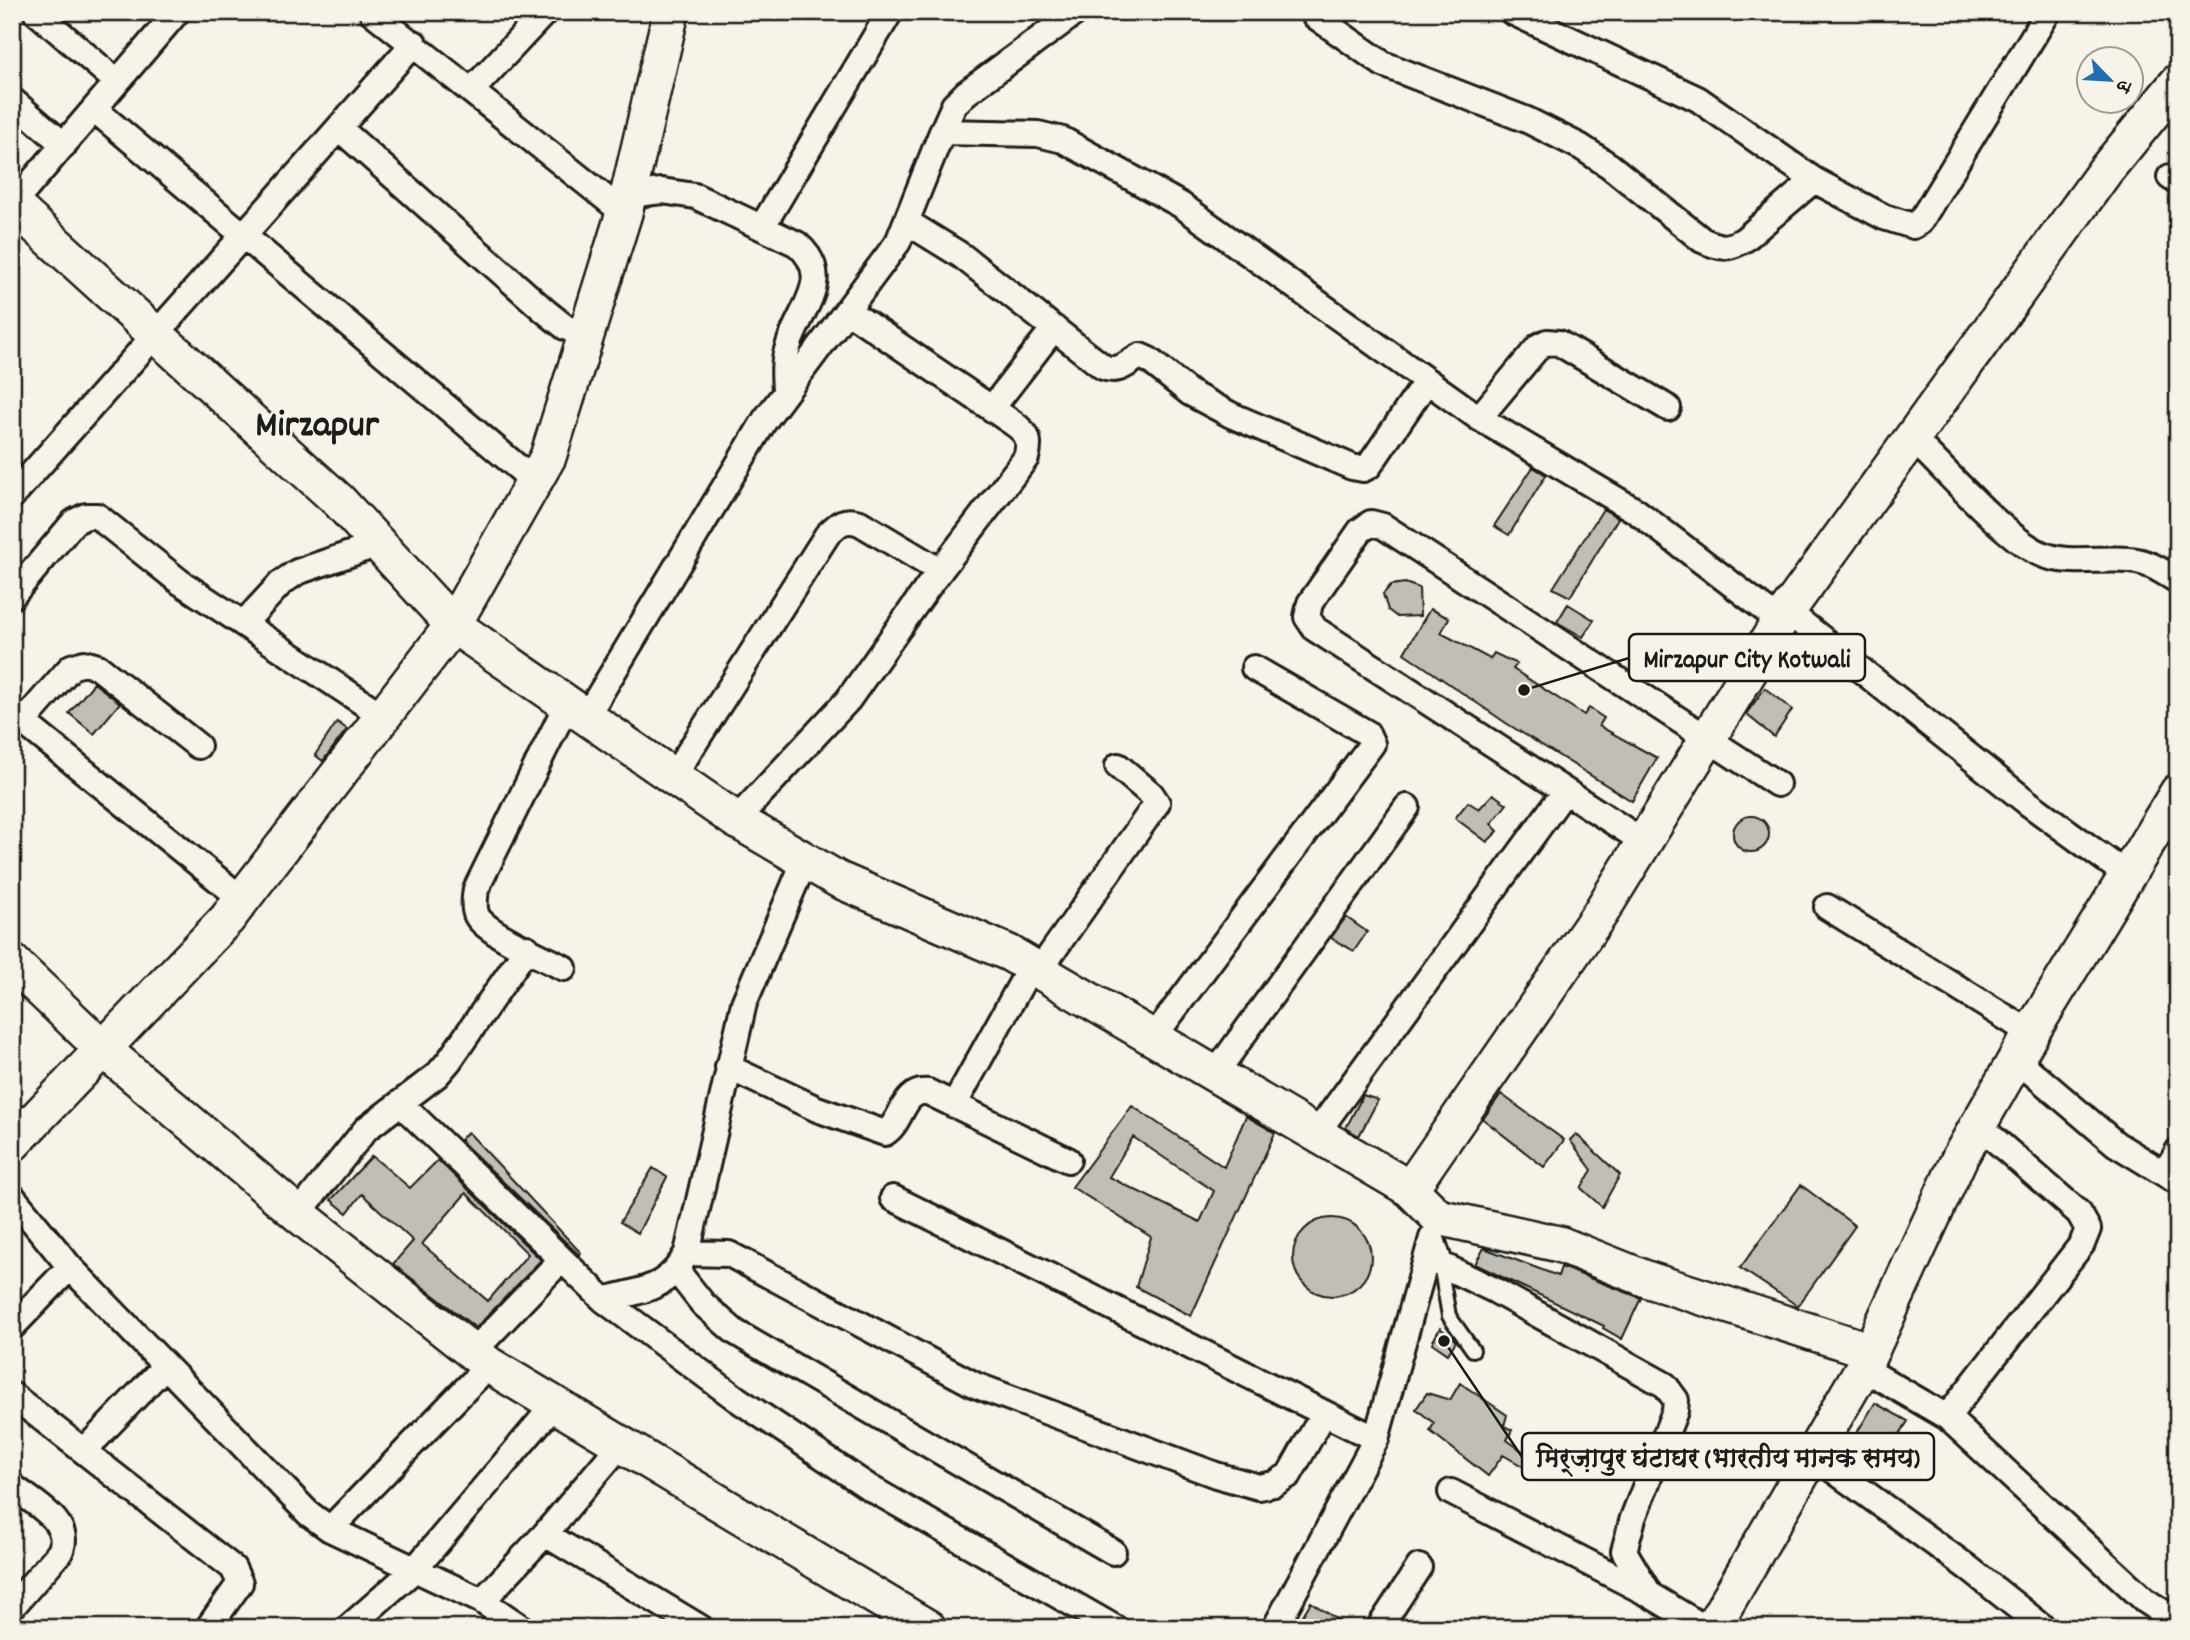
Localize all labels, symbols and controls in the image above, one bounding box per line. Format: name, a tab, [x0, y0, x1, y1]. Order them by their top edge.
north arrow	[2074, 46, 2144, 116]
text: उ	[2107, 74, 2137, 97]
district label: Mirzapur	[255, 400, 380, 455]
callout: Mirzapur City Kotwali	[1629, 634, 1865, 681]
text: Mirzapur City Kotwali	[1643, 643, 1851, 680]
callout: मिर्ज़ापुर घंटाघर (भारतीय मानक समय)	[1522, 1433, 1934, 1480]
text: मिर्ज़ापुर घंटाघर (भारतीय मानक समय)	[1535, 1442, 1920, 1479]

